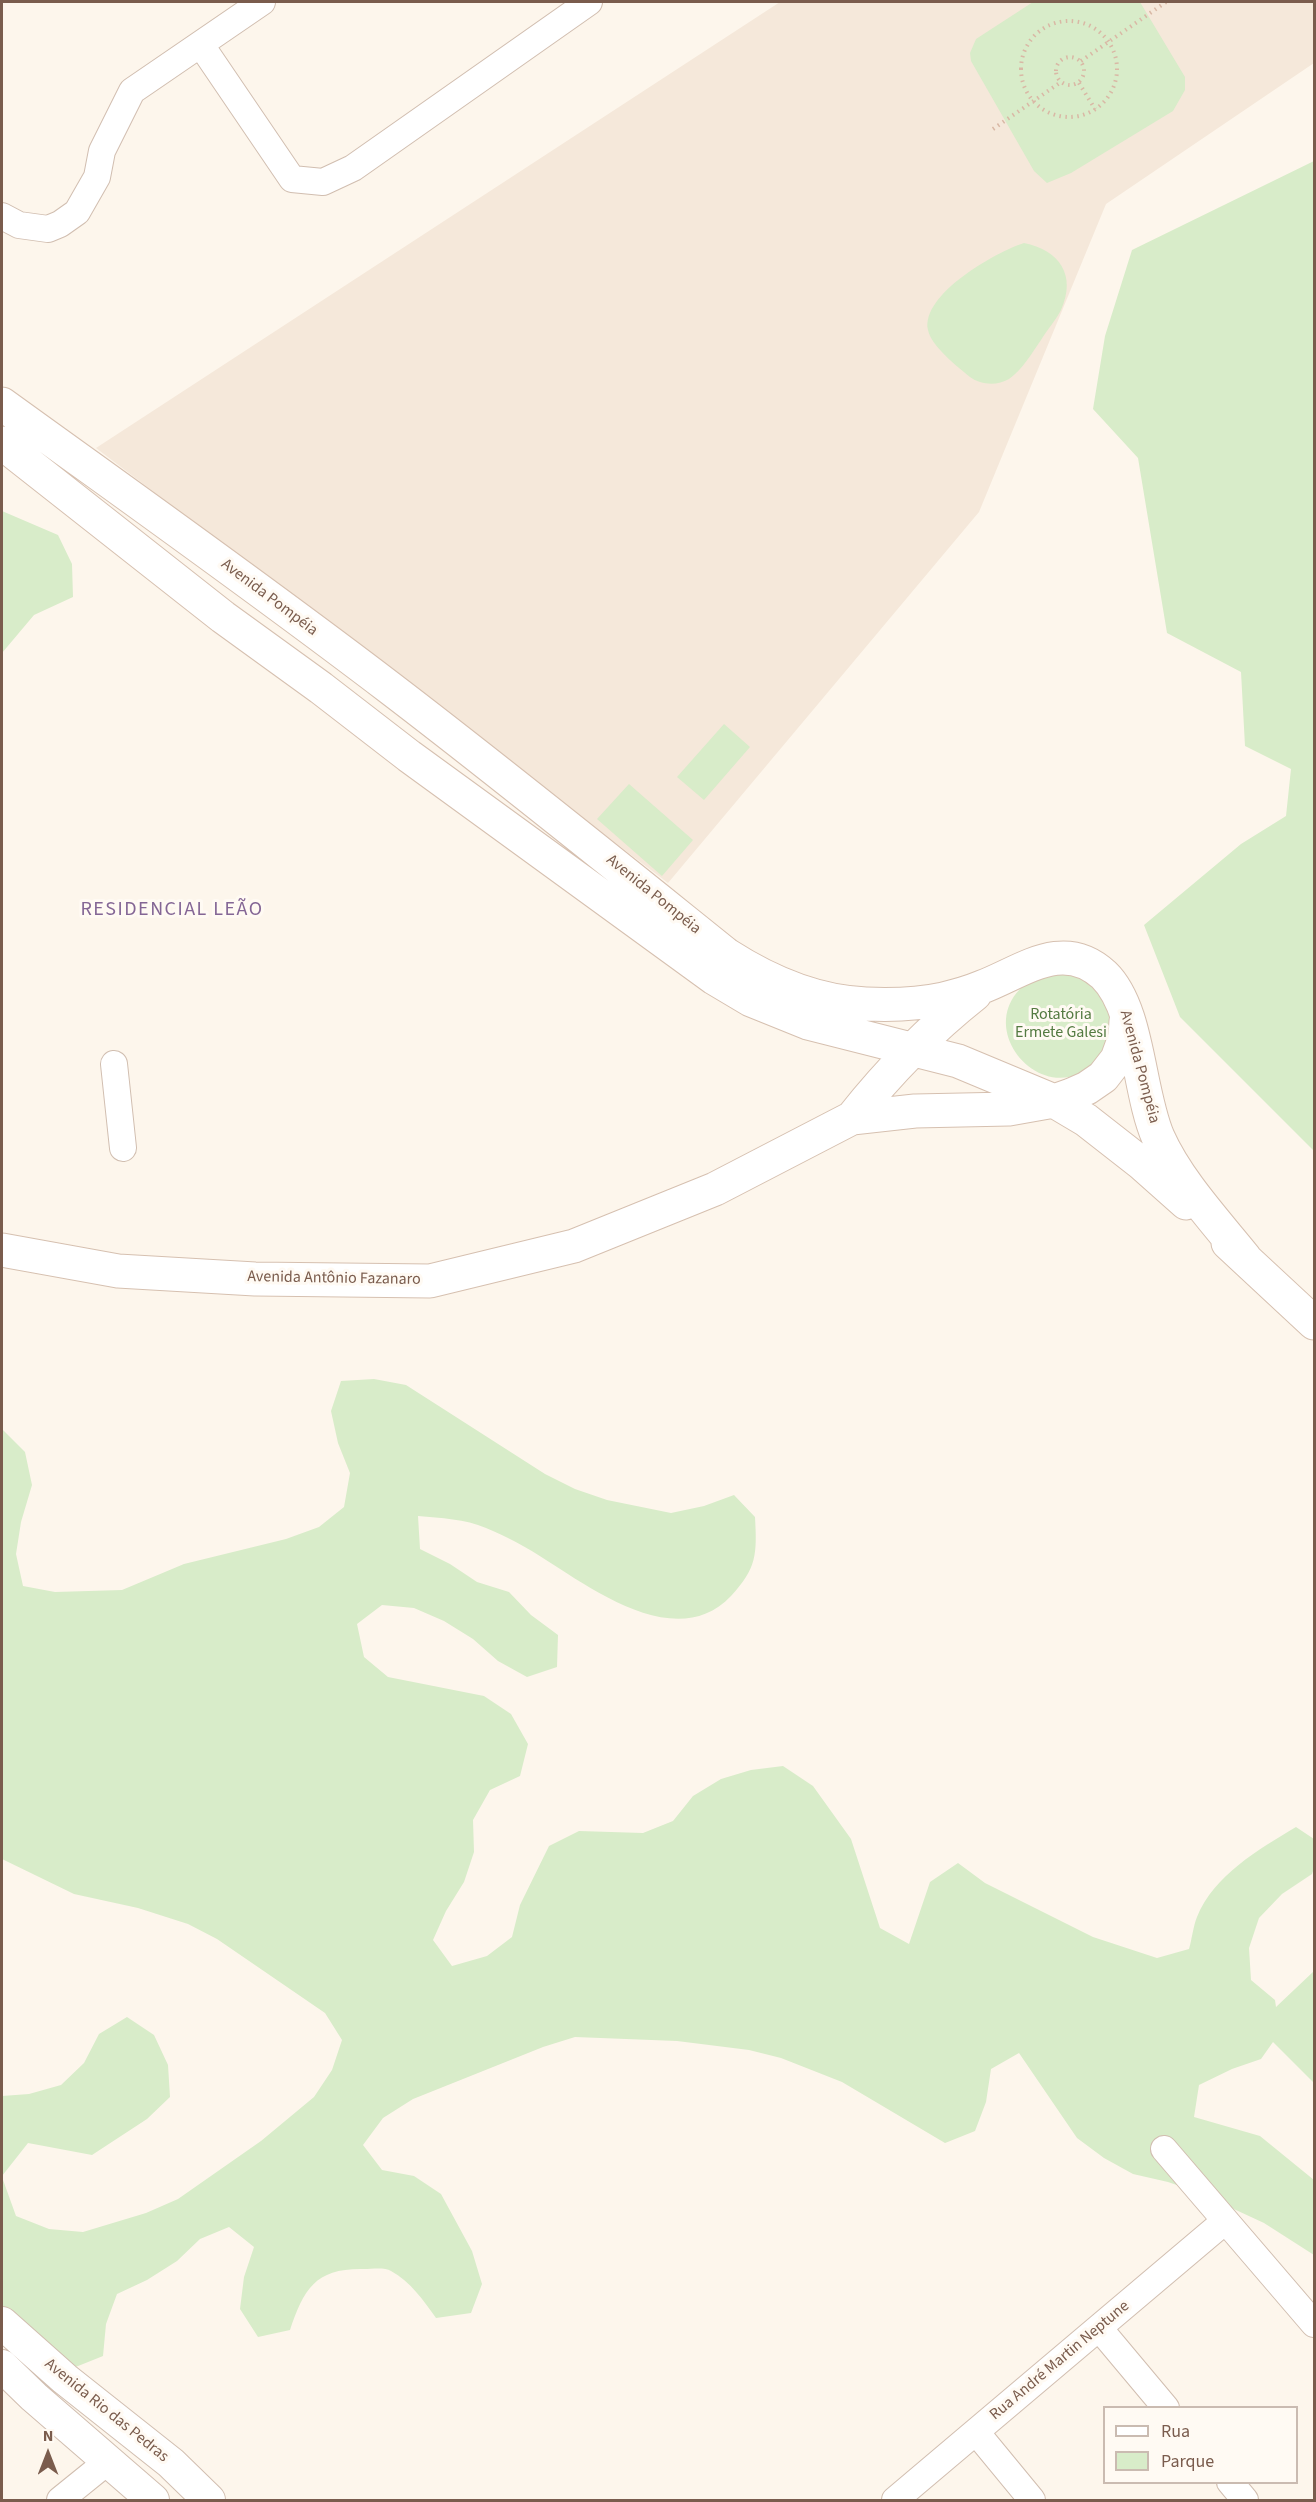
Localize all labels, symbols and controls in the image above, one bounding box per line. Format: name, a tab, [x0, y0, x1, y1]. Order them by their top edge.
street label: Avenida Pompéia	[217, 555, 321, 641]
street label: Avenida Pompéia	[602, 851, 704, 939]
district label: RESIDENCIAL LEÃO	[80, 899, 264, 923]
park label: Rotatória Ermete Galesi	[1015, 1005, 1107, 1043]
street label: Avenida Pompéia	[1115, 1008, 1163, 1126]
street label: Avenida Antônio Fazanaro	[247, 1268, 421, 1290]
street label: Rua André Martin Neptune	[986, 2297, 1134, 2425]
street label: Avenida Rio das Pedras	[40, 2355, 172, 2467]
legend	[1103, 2406, 1298, 2484]
text: Rua	[1161, 2419, 1190, 2444]
north arrow	[18, 2424, 78, 2484]
text: N	[43, 2425, 53, 2447]
text: Parque	[1161, 2449, 1214, 2474]

